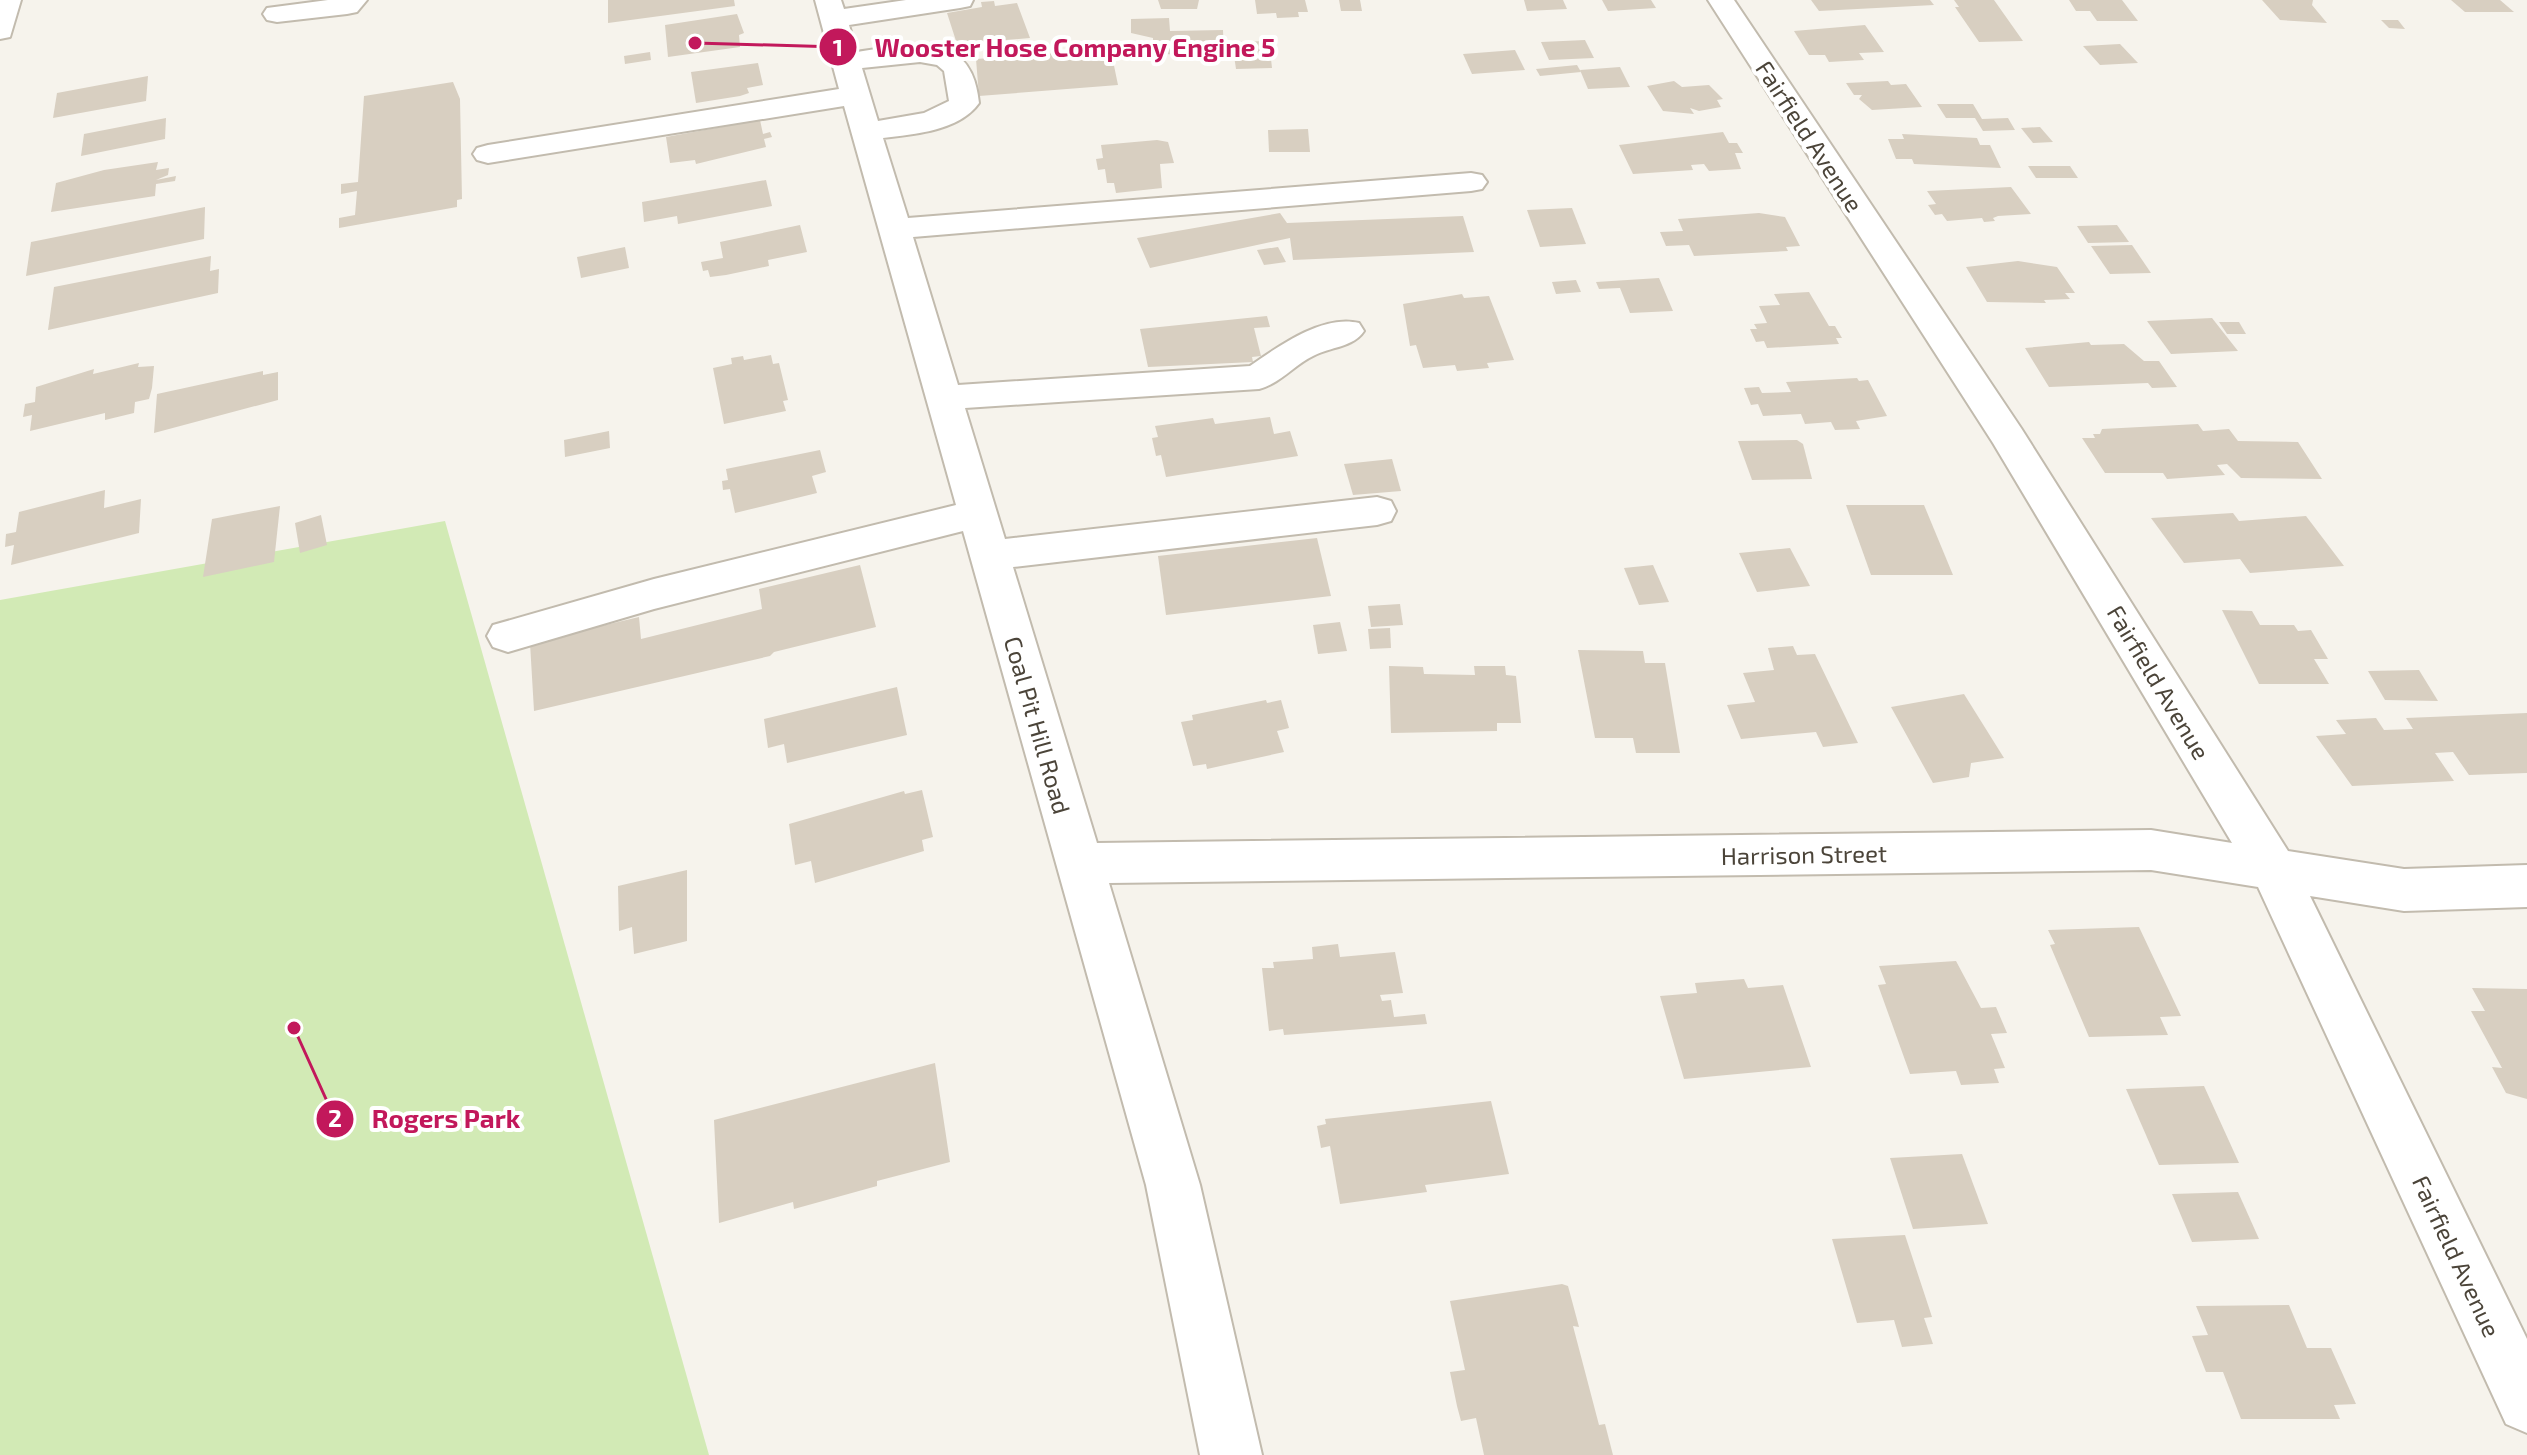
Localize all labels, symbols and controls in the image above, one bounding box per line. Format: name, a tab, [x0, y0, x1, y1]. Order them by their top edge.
callout: Wooster Hose Company Engine 5	[818, 22, 1292, 72]
text: Wooster Hose Company Engine 5	[875, 31, 1275, 63]
text: 1	[833, 32, 843, 61]
street label: Fairfield Avenue	[1750, 55, 1870, 217]
street label: Fairfield Avenue	[2102, 600, 2216, 764]
street label: Coal Pit Hill Road	[999, 633, 1077, 817]
street label: Harrison Street	[1721, 838, 1887, 870]
callout: Rogers Park	[315, 1094, 536, 1144]
text: Rogers Park	[372, 1102, 521, 1133]
text: 2	[328, 1103, 342, 1132]
street label: Fairfield Avenue	[2407, 1171, 2507, 1341]

